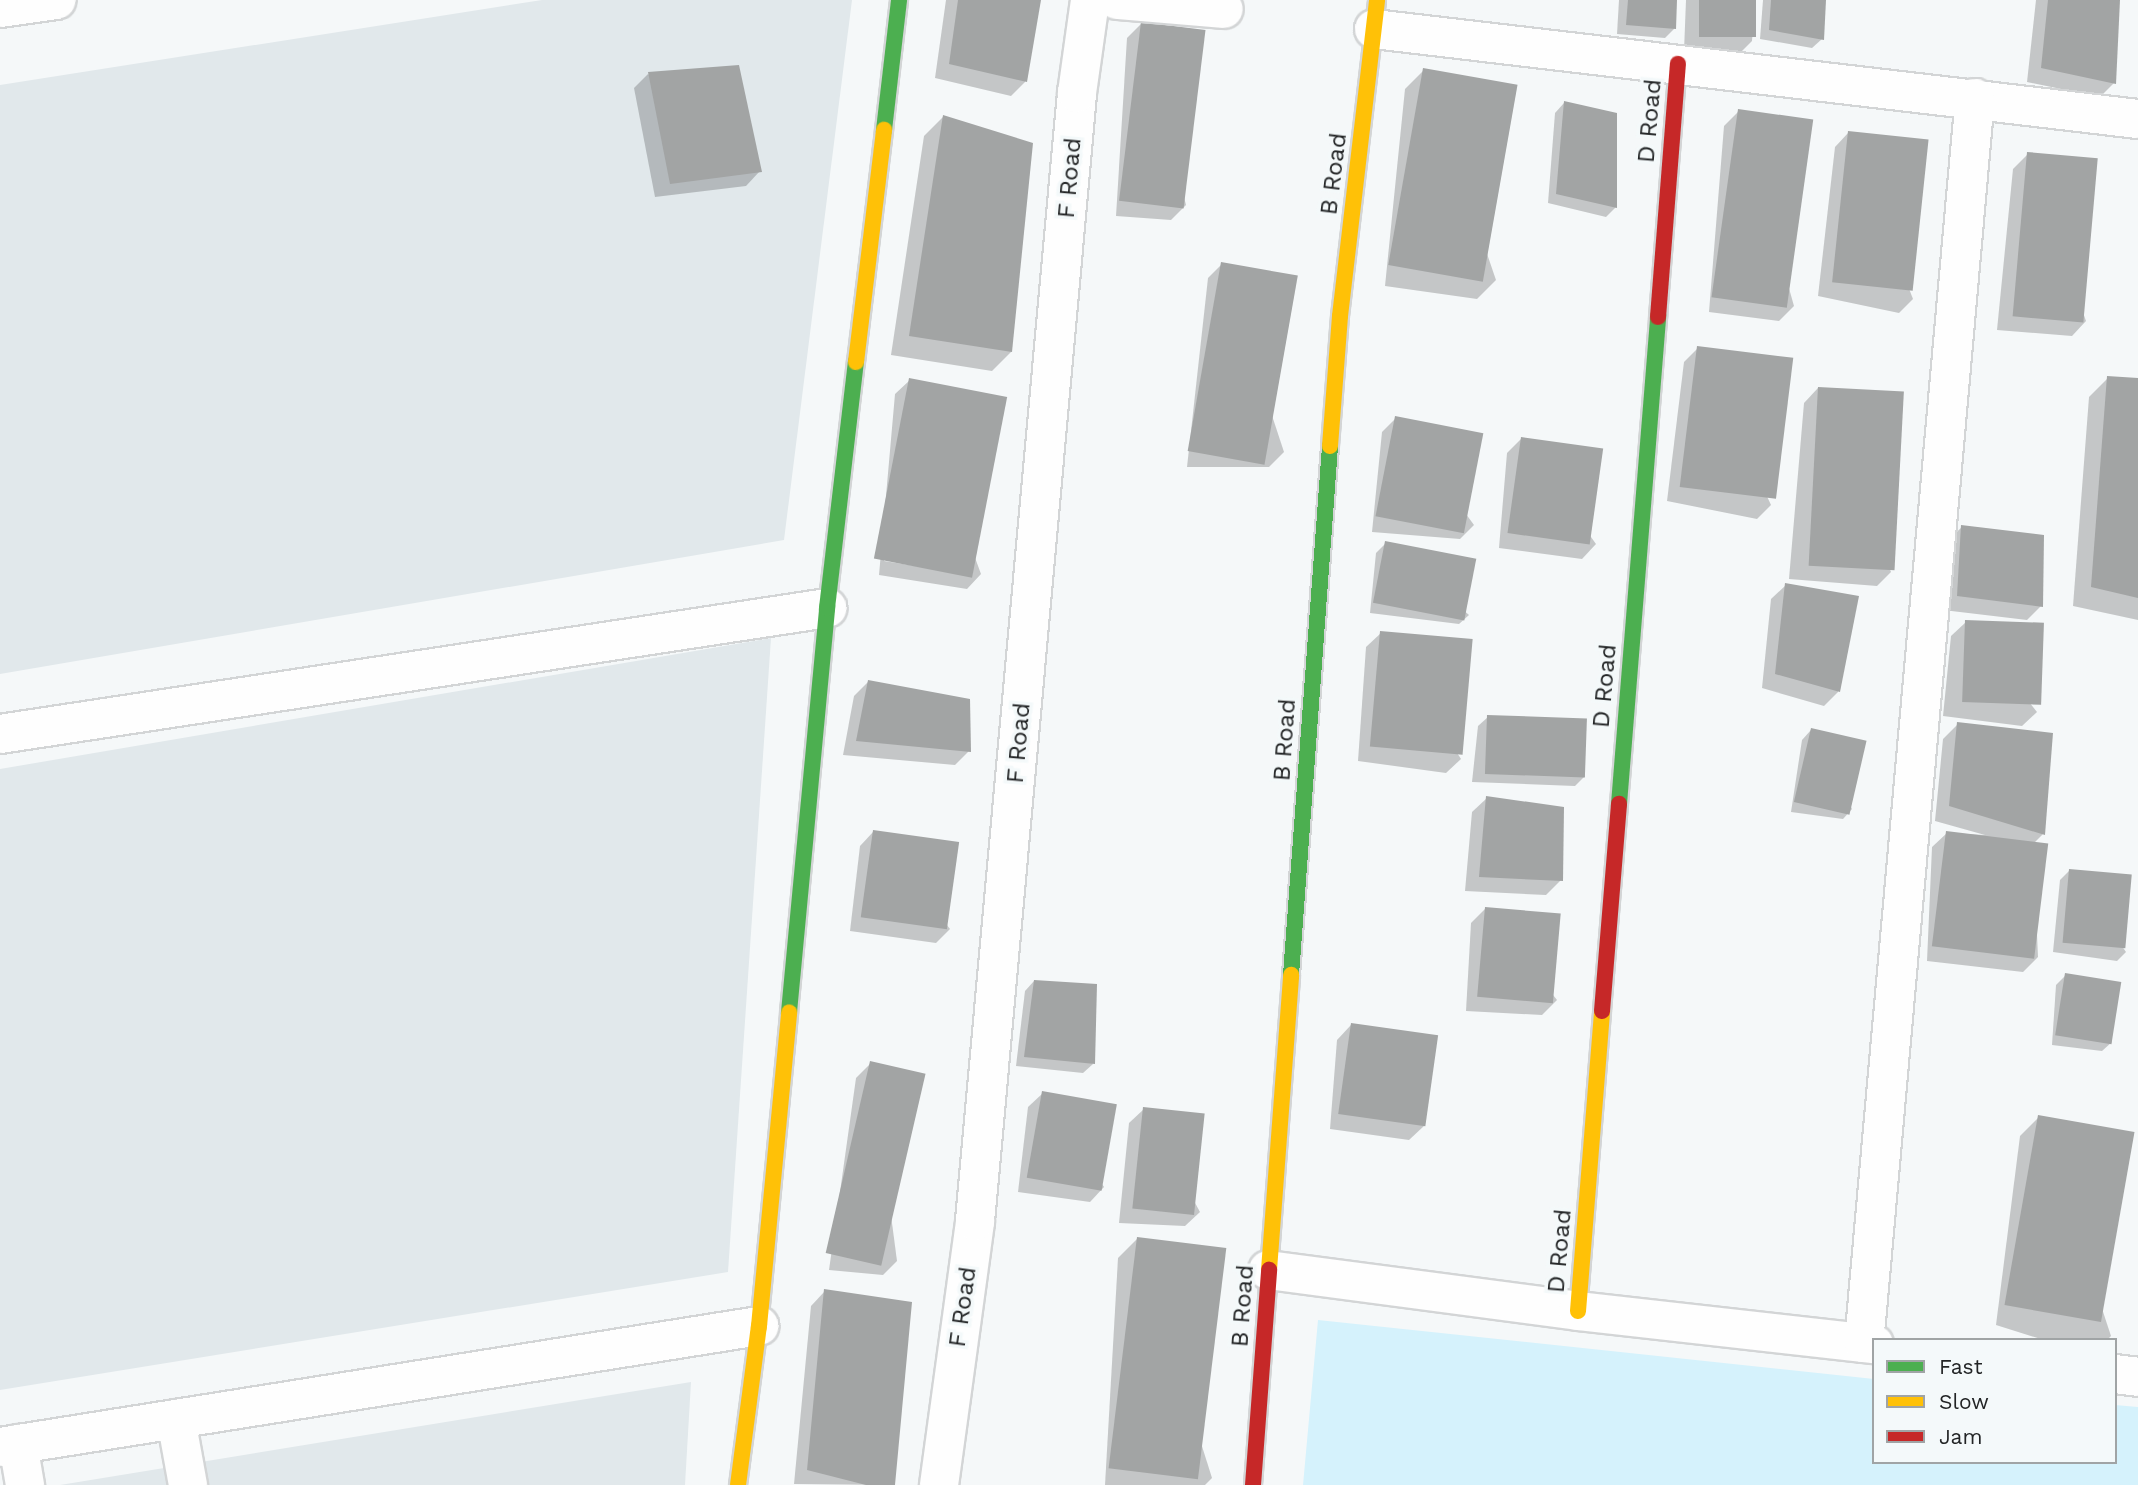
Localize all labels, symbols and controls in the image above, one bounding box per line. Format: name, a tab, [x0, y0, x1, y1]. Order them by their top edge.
street label: D Road	[1632, 78, 1668, 164]
street label: B Road	[1315, 131, 1353, 217]
street label: F Road	[1052, 136, 1088, 220]
street label: D Road	[1587, 643, 1623, 729]
street label: B Road	[1268, 698, 1302, 782]
street label: F Road	[1001, 701, 1037, 785]
street label: D Road	[1542, 1208, 1578, 1294]
street label: B Road	[1226, 1264, 1260, 1348]
street label: F Road	[943, 1265, 983, 1349]
legend	[1872, 1338, 2117, 1464]
text: Fast	[1939, 1354, 1983, 1379]
text: Slow	[1939, 1389, 1989, 1414]
text: Jam	[1939, 1424, 1982, 1449]

